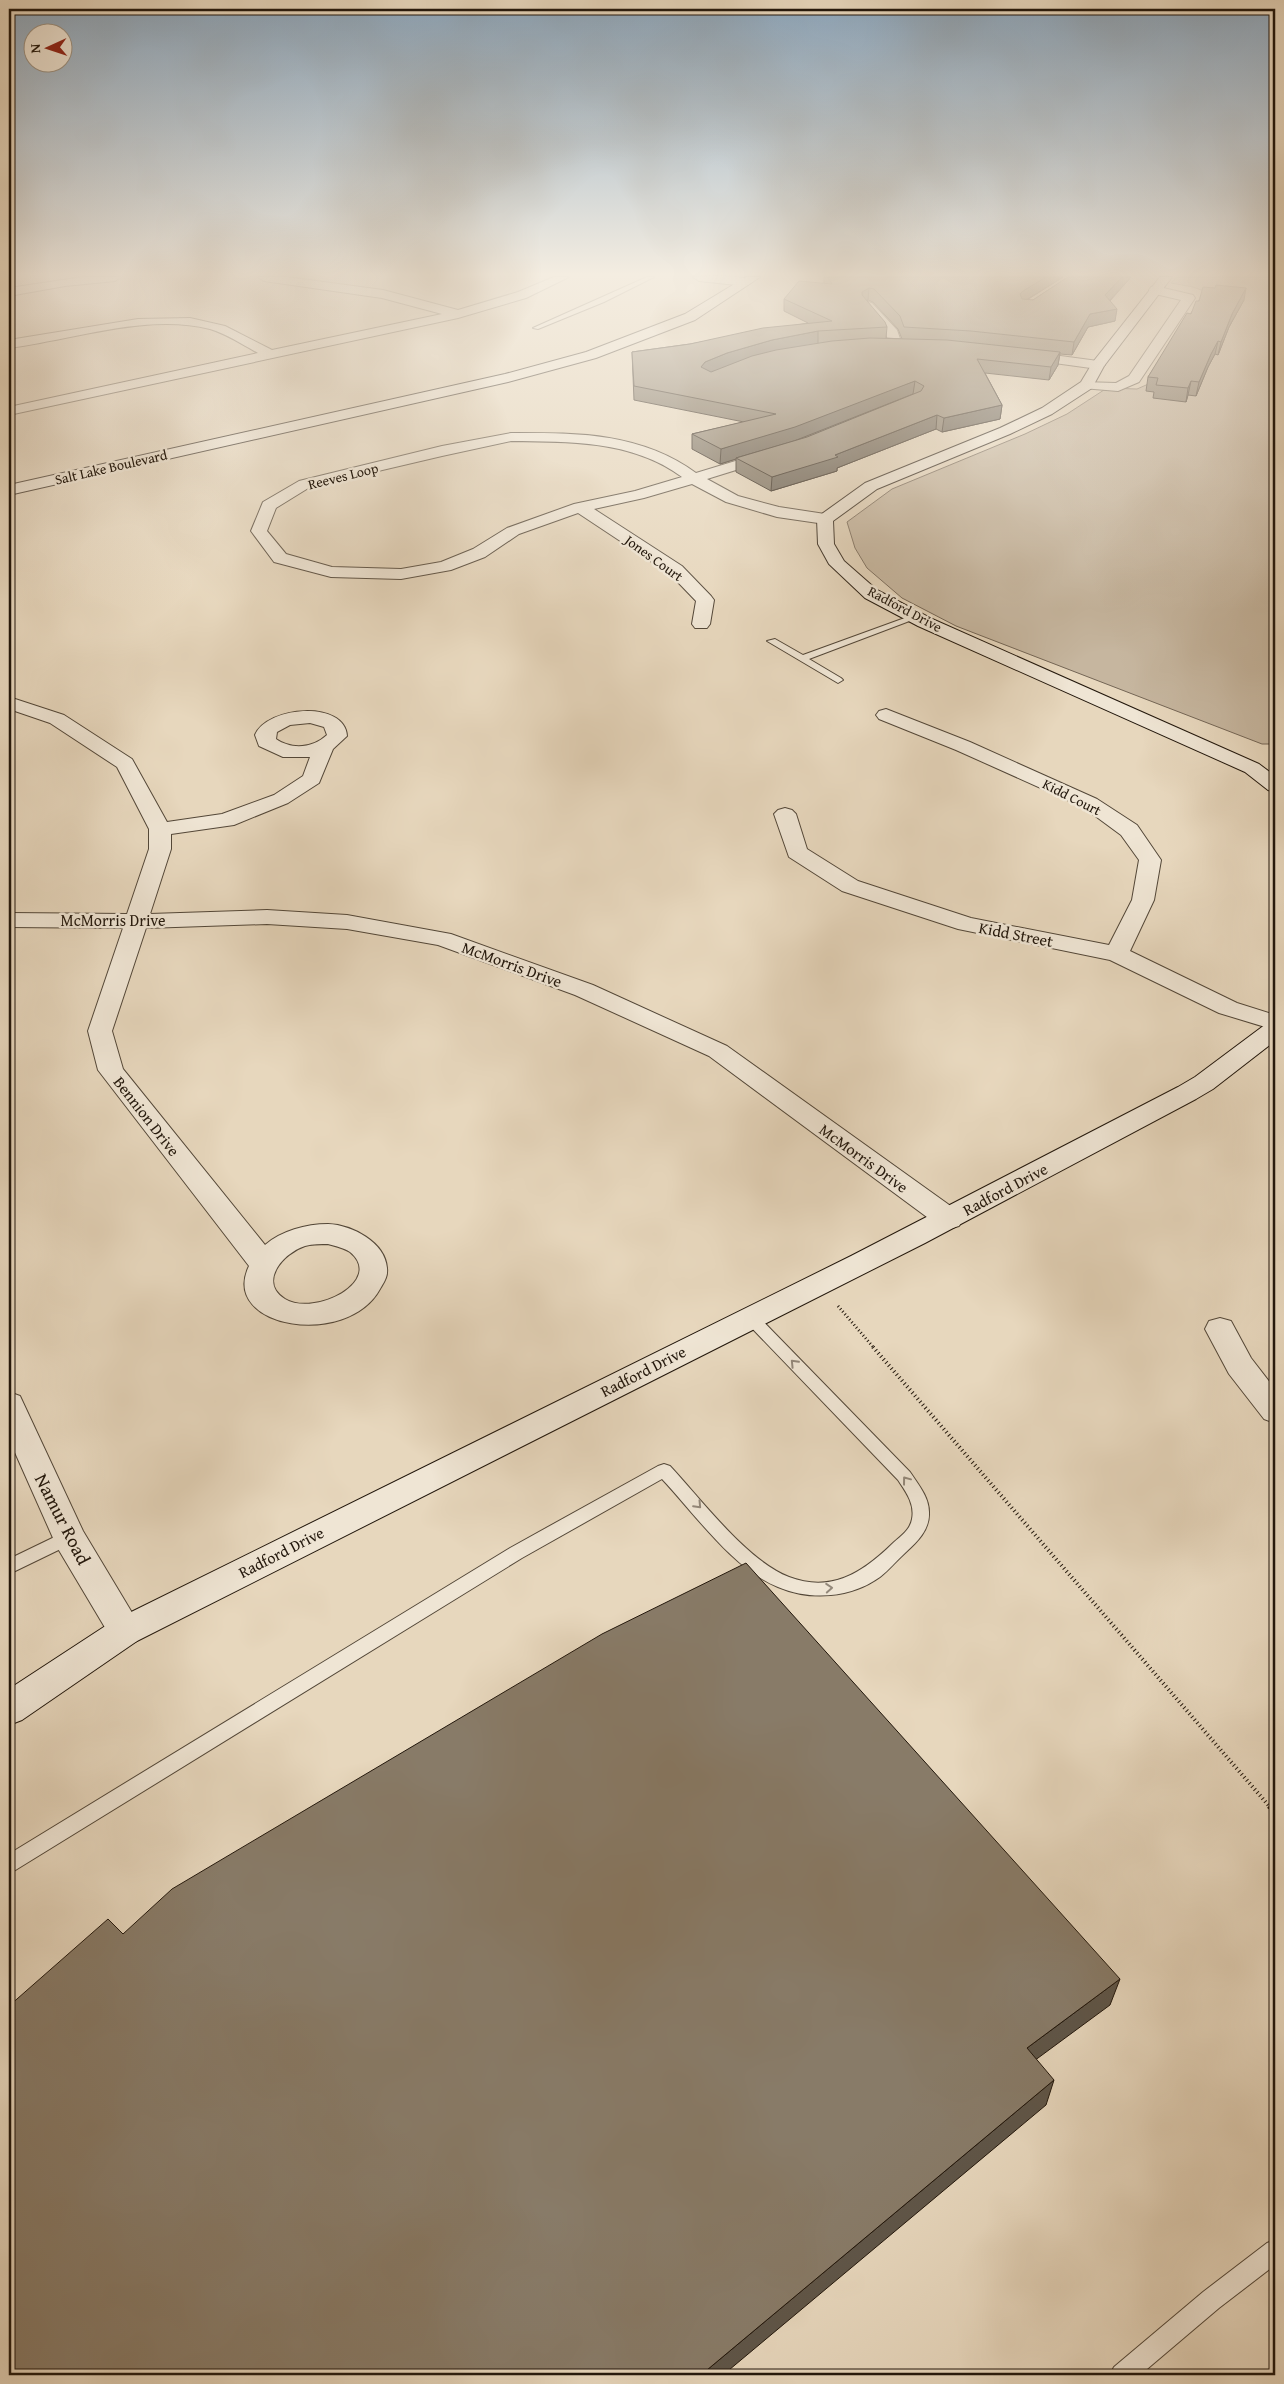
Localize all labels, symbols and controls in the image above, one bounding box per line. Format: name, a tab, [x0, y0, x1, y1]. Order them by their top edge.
north arrow	[22, 22, 72, 72]
text: N	[25, 43, 45, 54]
street label: Salt Lake Boulevard	[53, 444, 170, 490]
street label: Reeves Loop	[306, 458, 381, 494]
street label: Jones Court	[619, 529, 687, 586]
street label: Radford Drive	[864, 581, 946, 637]
street label: Kidd Court	[1039, 774, 1105, 820]
street label: McMorris Drive	[61, 908, 165, 932]
street label: Kidd Street	[977, 915, 1055, 953]
street label: McMorris Drive	[459, 935, 565, 993]
street label: Bennion Drive	[108, 1071, 186, 1161]
street label: McMorris Drive	[814, 1117, 914, 1199]
street label: Radford Drive	[958, 1157, 1052, 1221]
street label: Radford Drive	[596, 1339, 690, 1403]
one-way arrow	[791, 1359, 800, 1368]
street label: Namur Road	[28, 1469, 98, 1570]
one-way arrow	[903, 1477, 912, 1486]
one-way arrow	[692, 1500, 701, 1509]
street label: Radford Drive	[234, 1520, 328, 1584]
one-way arrow	[825, 1583, 833, 1594]

